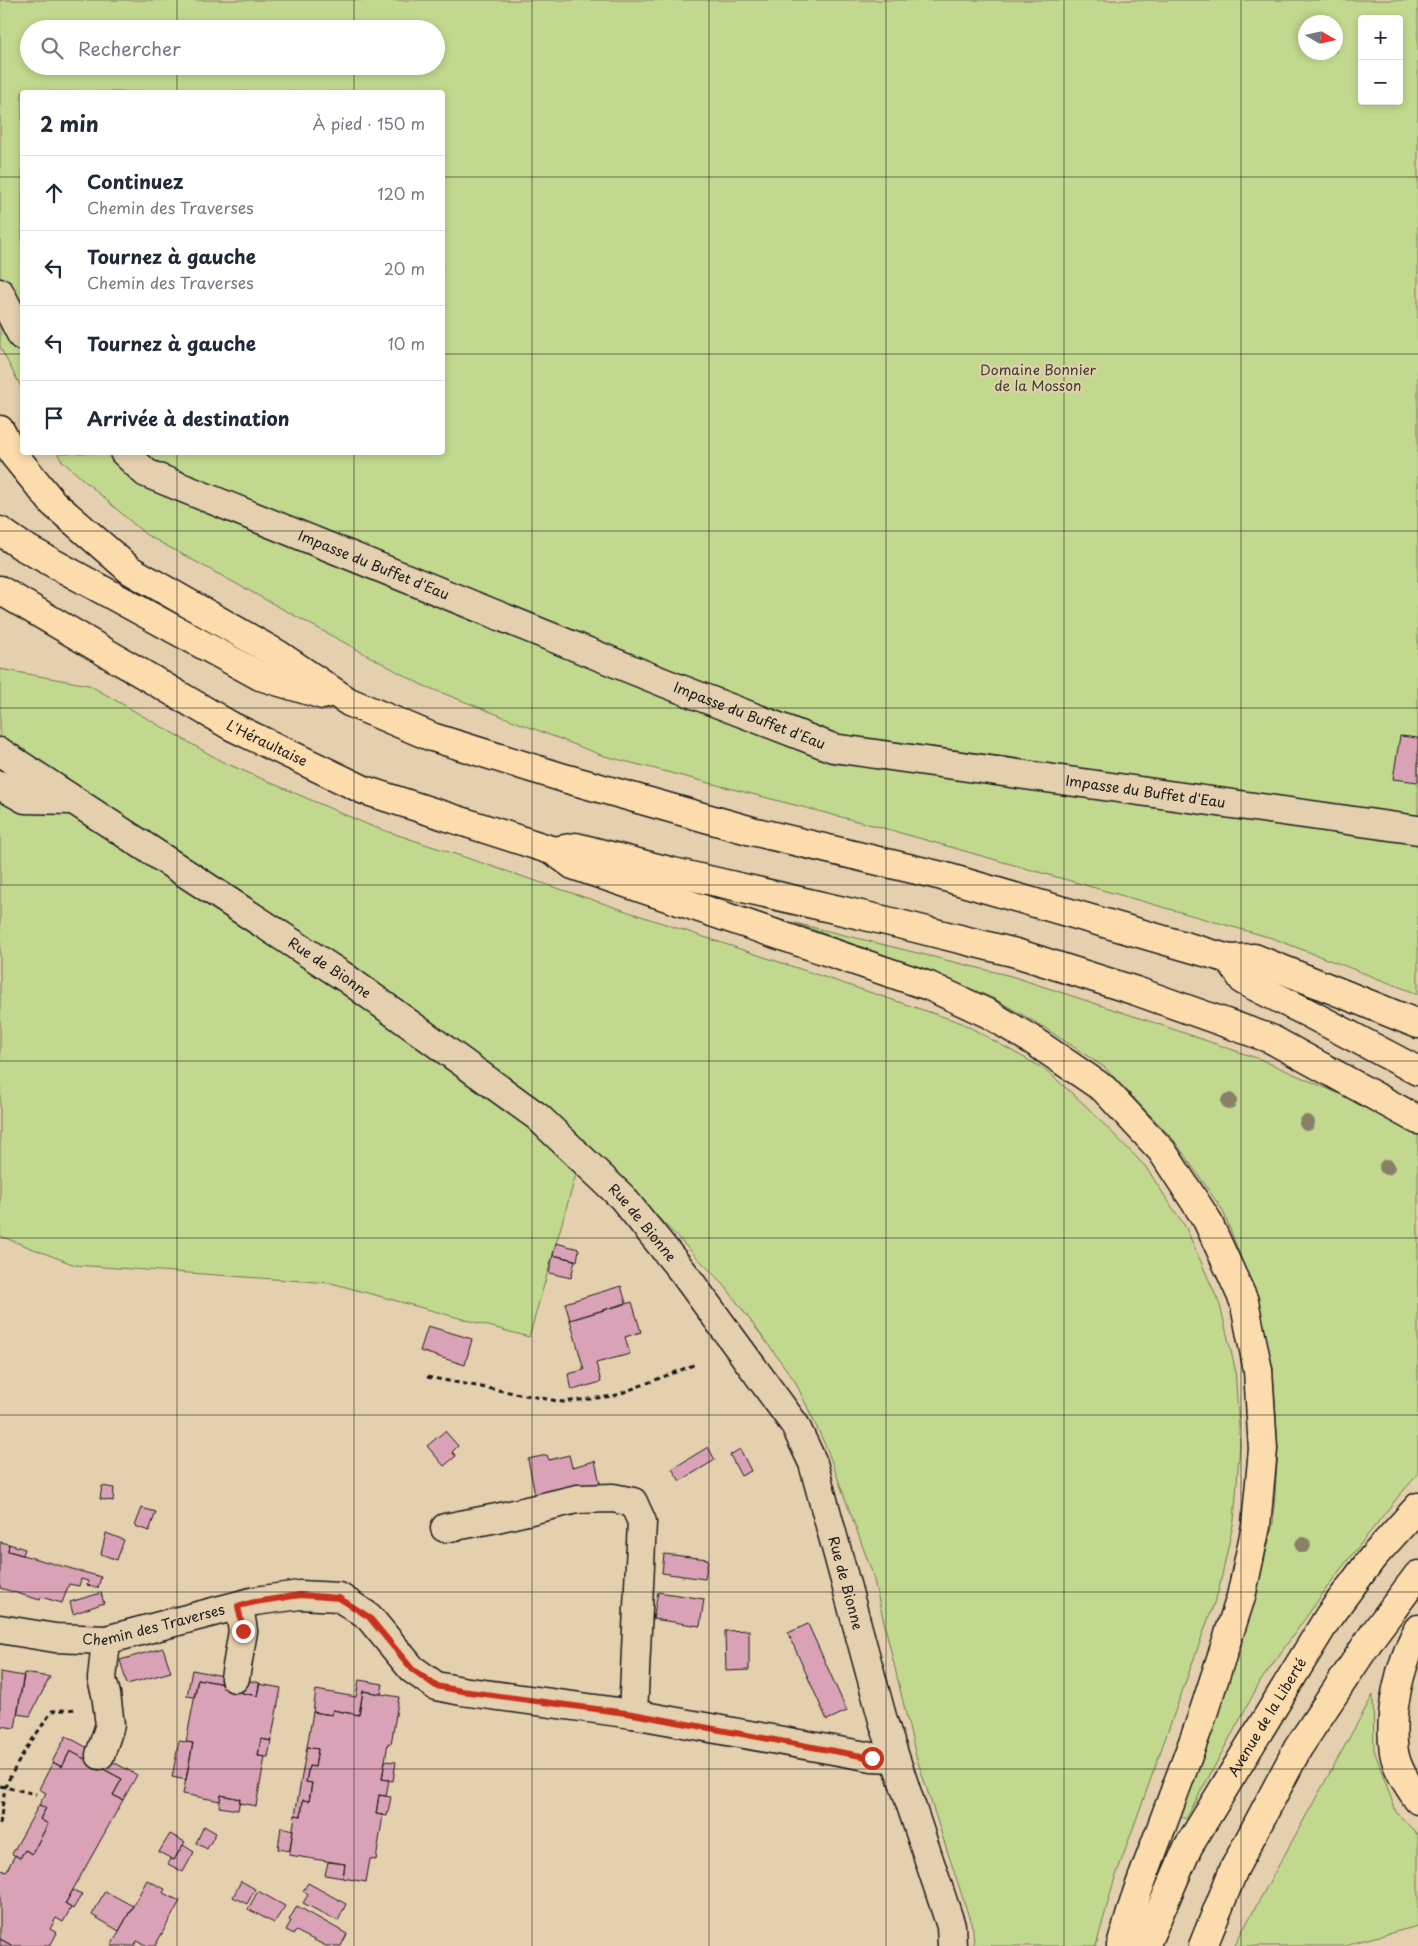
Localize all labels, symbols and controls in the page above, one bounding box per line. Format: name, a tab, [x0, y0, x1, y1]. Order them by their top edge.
north arrow	[1298, 15, 1343, 60]
map controls	[1358, 15, 1403, 105]
button: +	[1358, 15, 1403, 60]
search box	[20, 20, 445, 75]
icon: search	[38, 34, 66, 62]
text: Rechercher	[78, 34, 181, 62]
button: −	[1358, 60, 1403, 105]
text: 2 min	[40, 107, 99, 139]
text: À pied · 150 m	[312, 111, 425, 135]
text: Continuez	[87, 167, 184, 195]
icon: ahead	[40, 179, 68, 207]
text: 120 m	[378, 181, 425, 205]
text: Chemin des Traverses	[87, 195, 254, 219]
text: Tournez à gauche	[87, 242, 256, 270]
icon: left	[40, 254, 68, 282]
text: 20 m	[384, 256, 425, 280]
text: Chemin des Traverses	[87, 270, 254, 294]
icon: left	[40, 329, 68, 357]
text: Tournez à gauche	[87, 329, 256, 357]
text: 10 m	[388, 331, 425, 355]
park label: Domaine Bonnier de la Mosson	[980, 359, 1097, 396]
icon: arrive	[40, 404, 68, 432]
text: Arrivée à destination	[87, 404, 290, 432]
street label: Impasse du Buffet d'Eau	[295, 525, 453, 605]
street label: Impasse du Buffet d'Eau	[671, 676, 829, 754]
street label: L'Héraultaise	[223, 715, 311, 771]
street label: Impasse du Buffet d'Eau	[1064, 770, 1227, 813]
street label: Rue de Bionne	[284, 932, 376, 1003]
street label: Rue de Bionne	[604, 1178, 681, 1266]
street label: Rue de Bionne	[823, 1534, 869, 1632]
street label: Chemin des Traverses	[82, 1598, 227, 1650]
route end	[232, 1620, 255, 1643]
street label: Avenue de la Liberté	[1223, 1654, 1311, 1780]
route start	[861, 1747, 884, 1770]

